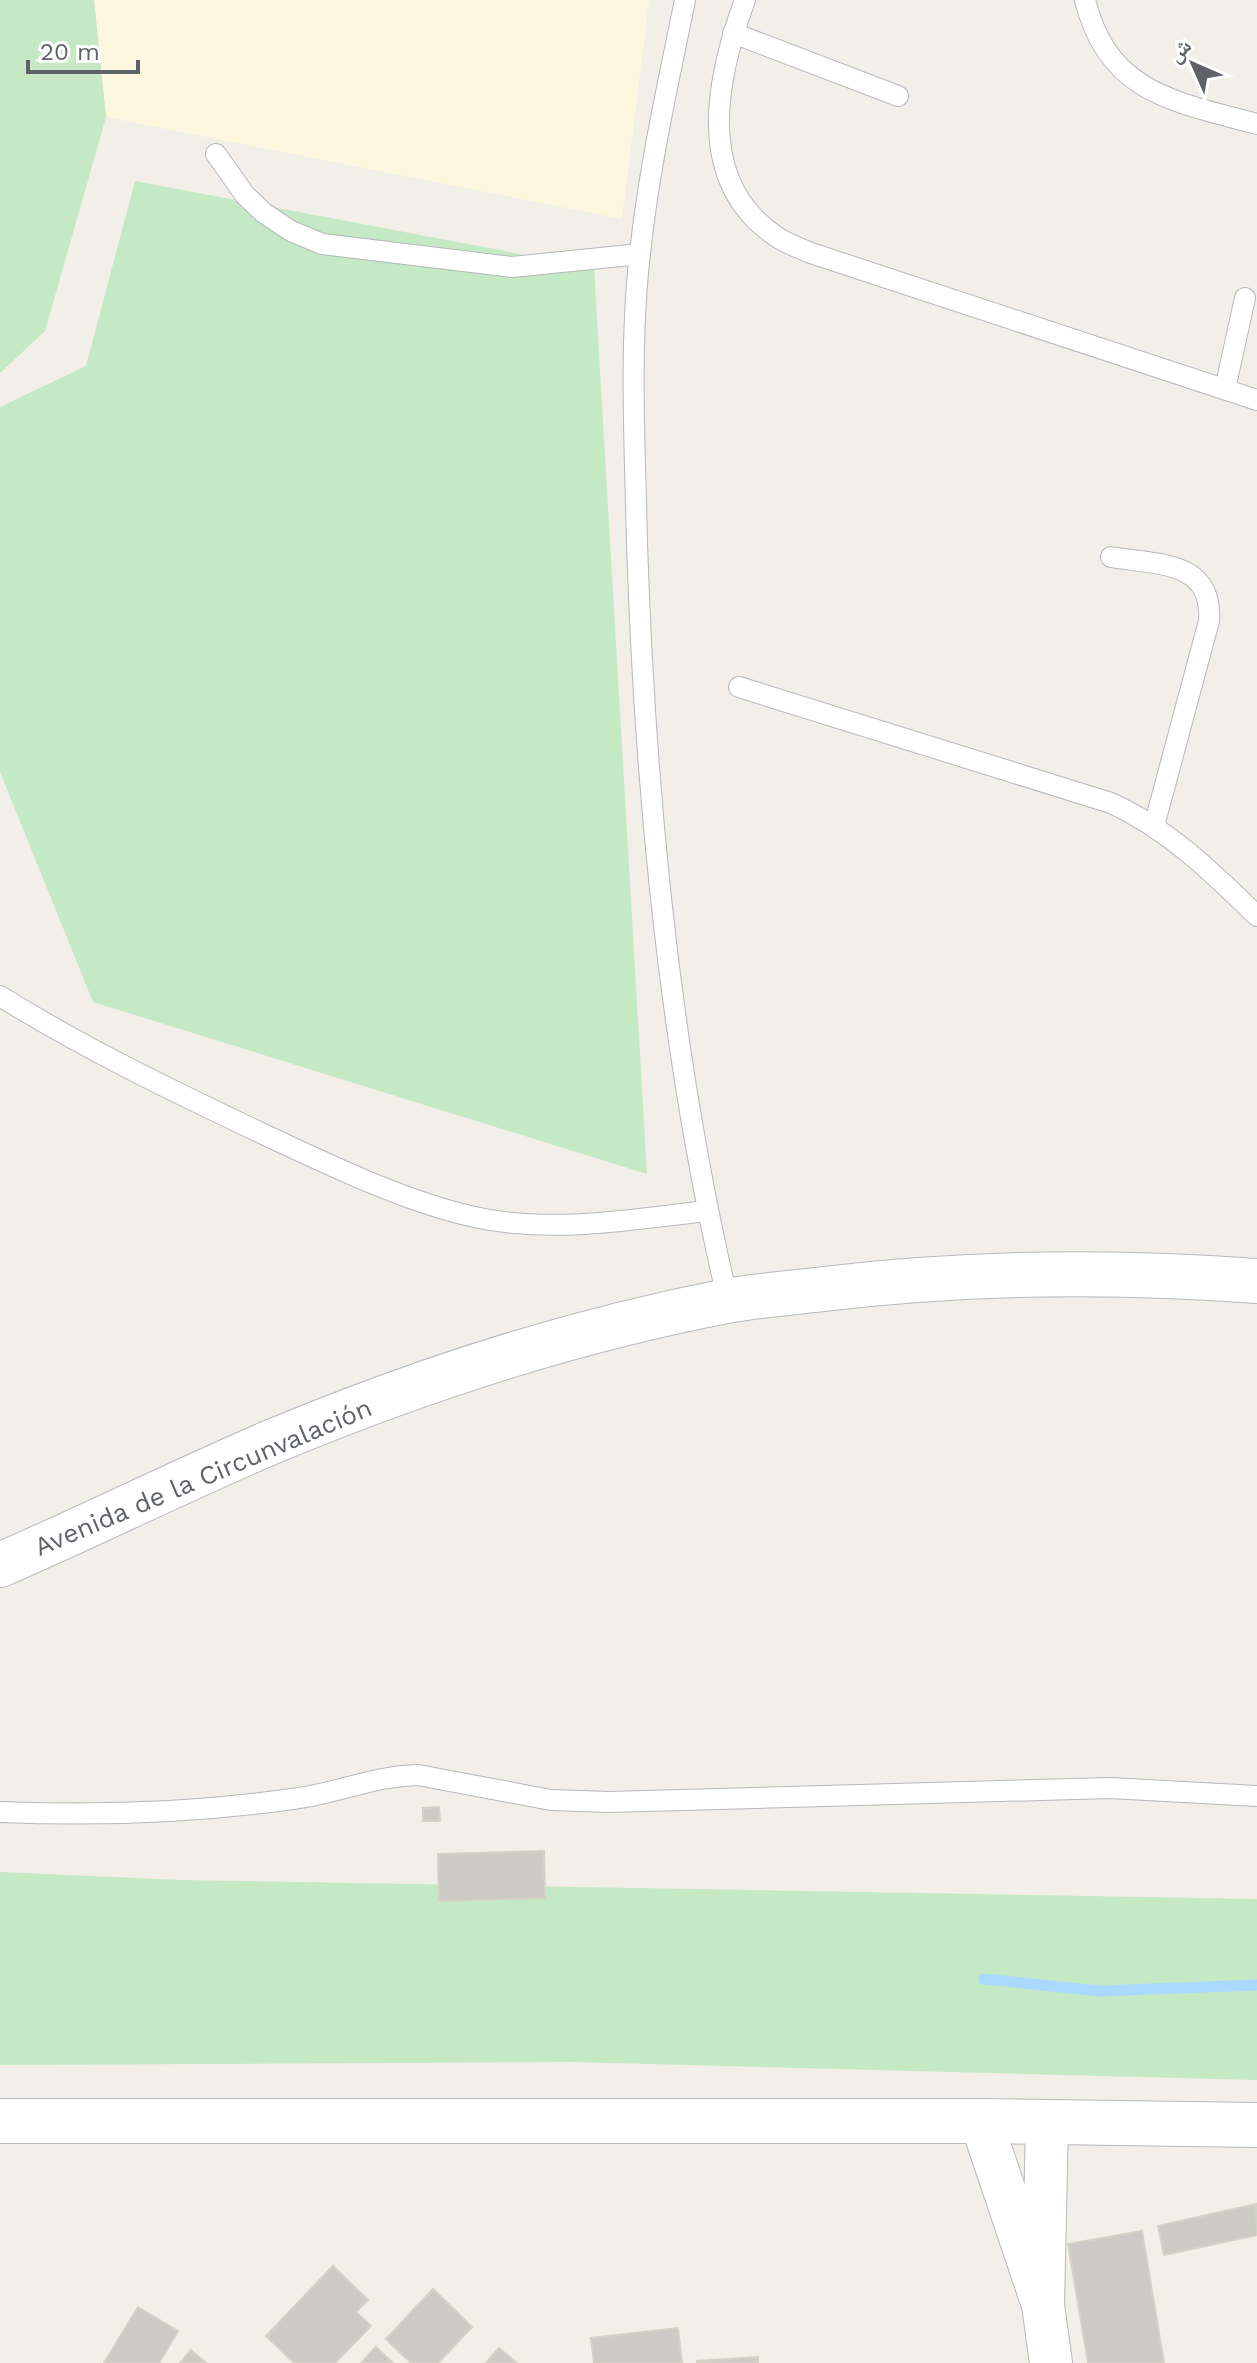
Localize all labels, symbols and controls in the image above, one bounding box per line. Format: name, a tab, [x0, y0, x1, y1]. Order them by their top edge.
scale bar	[28, 24, 138, 74]
north arrow	[1153, 24, 1233, 104]
text: ش	[1162, 33, 1197, 68]
text: 20 m	[40, 38, 100, 66]
street label: Avenida de la Circunvalación	[30, 1392, 376, 1562]

